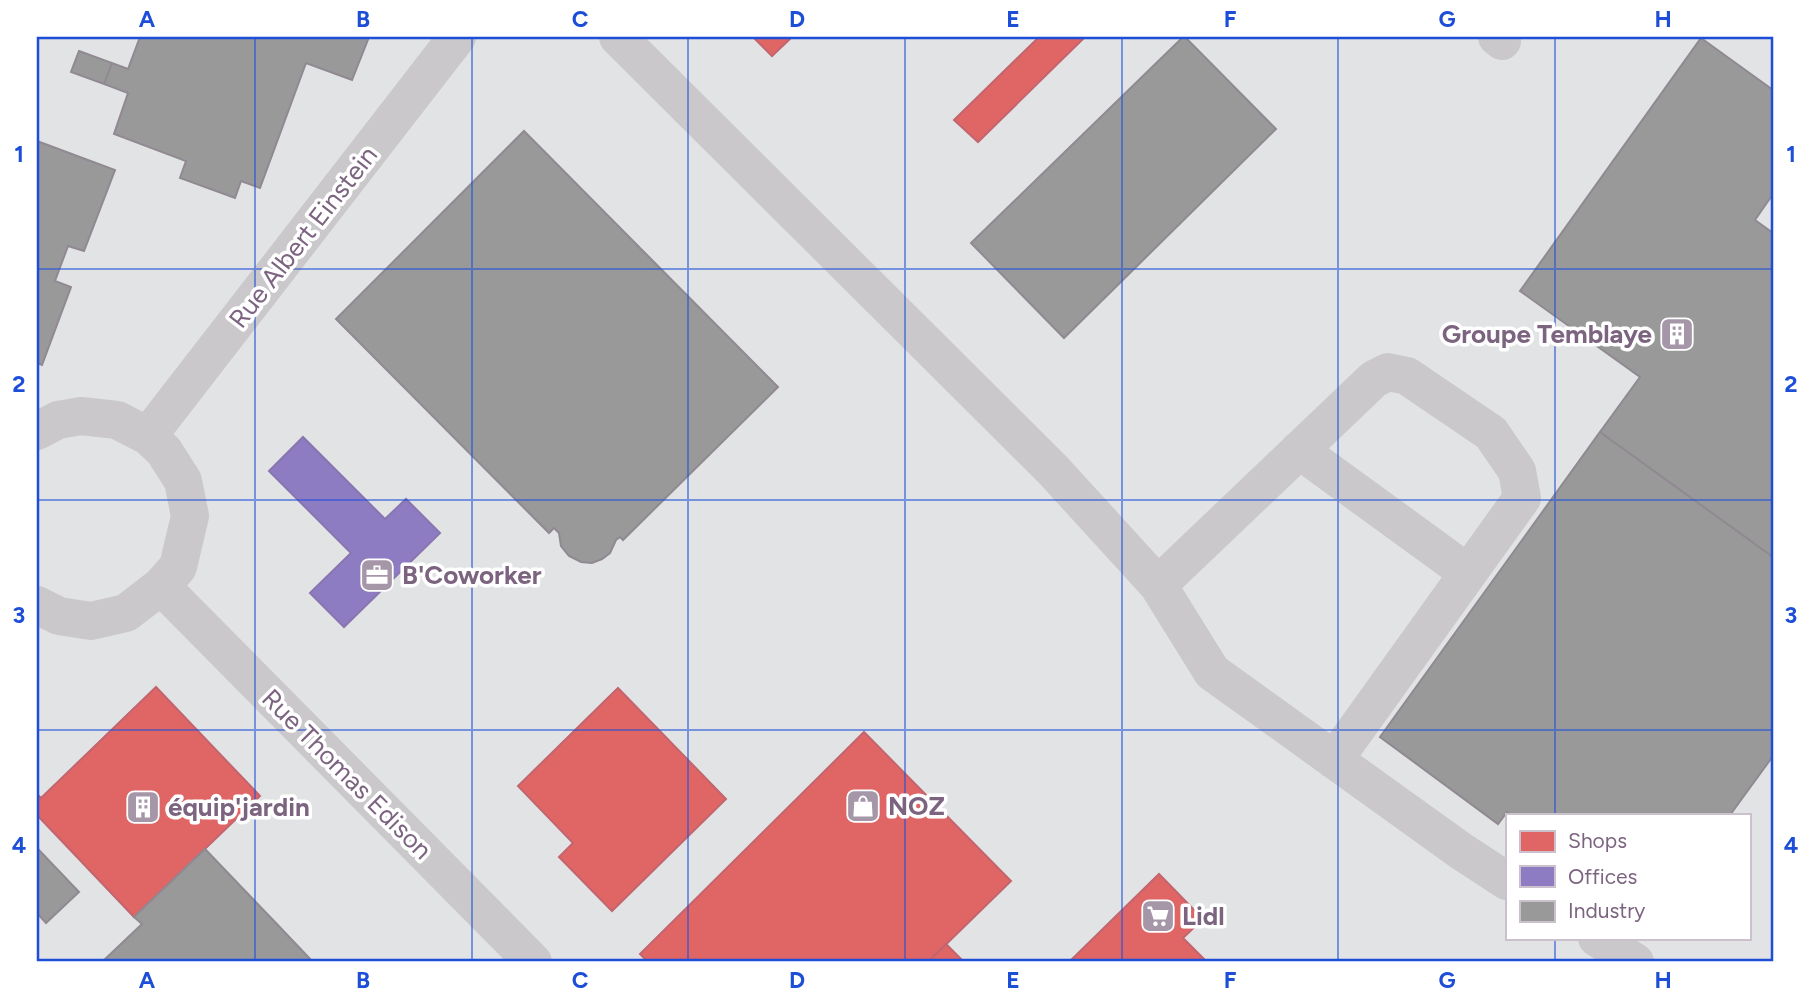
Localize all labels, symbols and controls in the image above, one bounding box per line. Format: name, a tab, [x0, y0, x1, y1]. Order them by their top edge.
text: A	[139, 5, 156, 33]
text: B	[356, 5, 370, 33]
text: C	[572, 5, 589, 33]
text: D	[789, 5, 805, 33]
text: E	[1006, 5, 1020, 33]
text: F	[1224, 5, 1237, 33]
text: G	[1438, 5, 1456, 33]
text: H	[1654, 5, 1672, 33]
text: 1	[14, 140, 24, 168]
street label: Rue Albert Einstein	[222, 140, 384, 334]
text: 1	[1786, 140, 1796, 168]
building icon: Groupe Temblaye	[1658, 315, 1696, 353]
place label: Groupe Temblaye	[1442, 318, 1652, 350]
text: 2	[12, 370, 26, 398]
text: 2	[1784, 370, 1798, 398]
office icon: B'Coworker	[358, 556, 396, 594]
place label: B'Coworker	[402, 559, 542, 591]
text: 3	[13, 601, 25, 629]
text: 3	[1785, 601, 1797, 629]
street label: Rue Thomas Edison	[255, 682, 439, 866]
shop icon: NOZ	[844, 787, 882, 825]
building icon: équip'jardin	[124, 788, 162, 826]
place label: NOZ	[888, 790, 945, 822]
place label: équip'jardin	[168, 791, 310, 823]
legend	[1506, 814, 1750, 940]
text: Shops	[1568, 828, 1627, 853]
text: 4	[12, 831, 26, 859]
text: 4	[1784, 831, 1798, 859]
text: Offices	[1568, 864, 1637, 889]
supermarket icon: Lidl	[1139, 897, 1177, 935]
text: Industry	[1568, 898, 1645, 923]
place label: Lidl	[1182, 900, 1225, 932]
text: A	[139, 966, 156, 994]
text: B	[356, 966, 370, 994]
text: C	[572, 966, 589, 994]
text: D	[789, 966, 805, 994]
text: E	[1006, 966, 1020, 994]
text: F	[1224, 966, 1237, 994]
text: G	[1438, 966, 1456, 994]
text: H	[1654, 966, 1672, 994]

